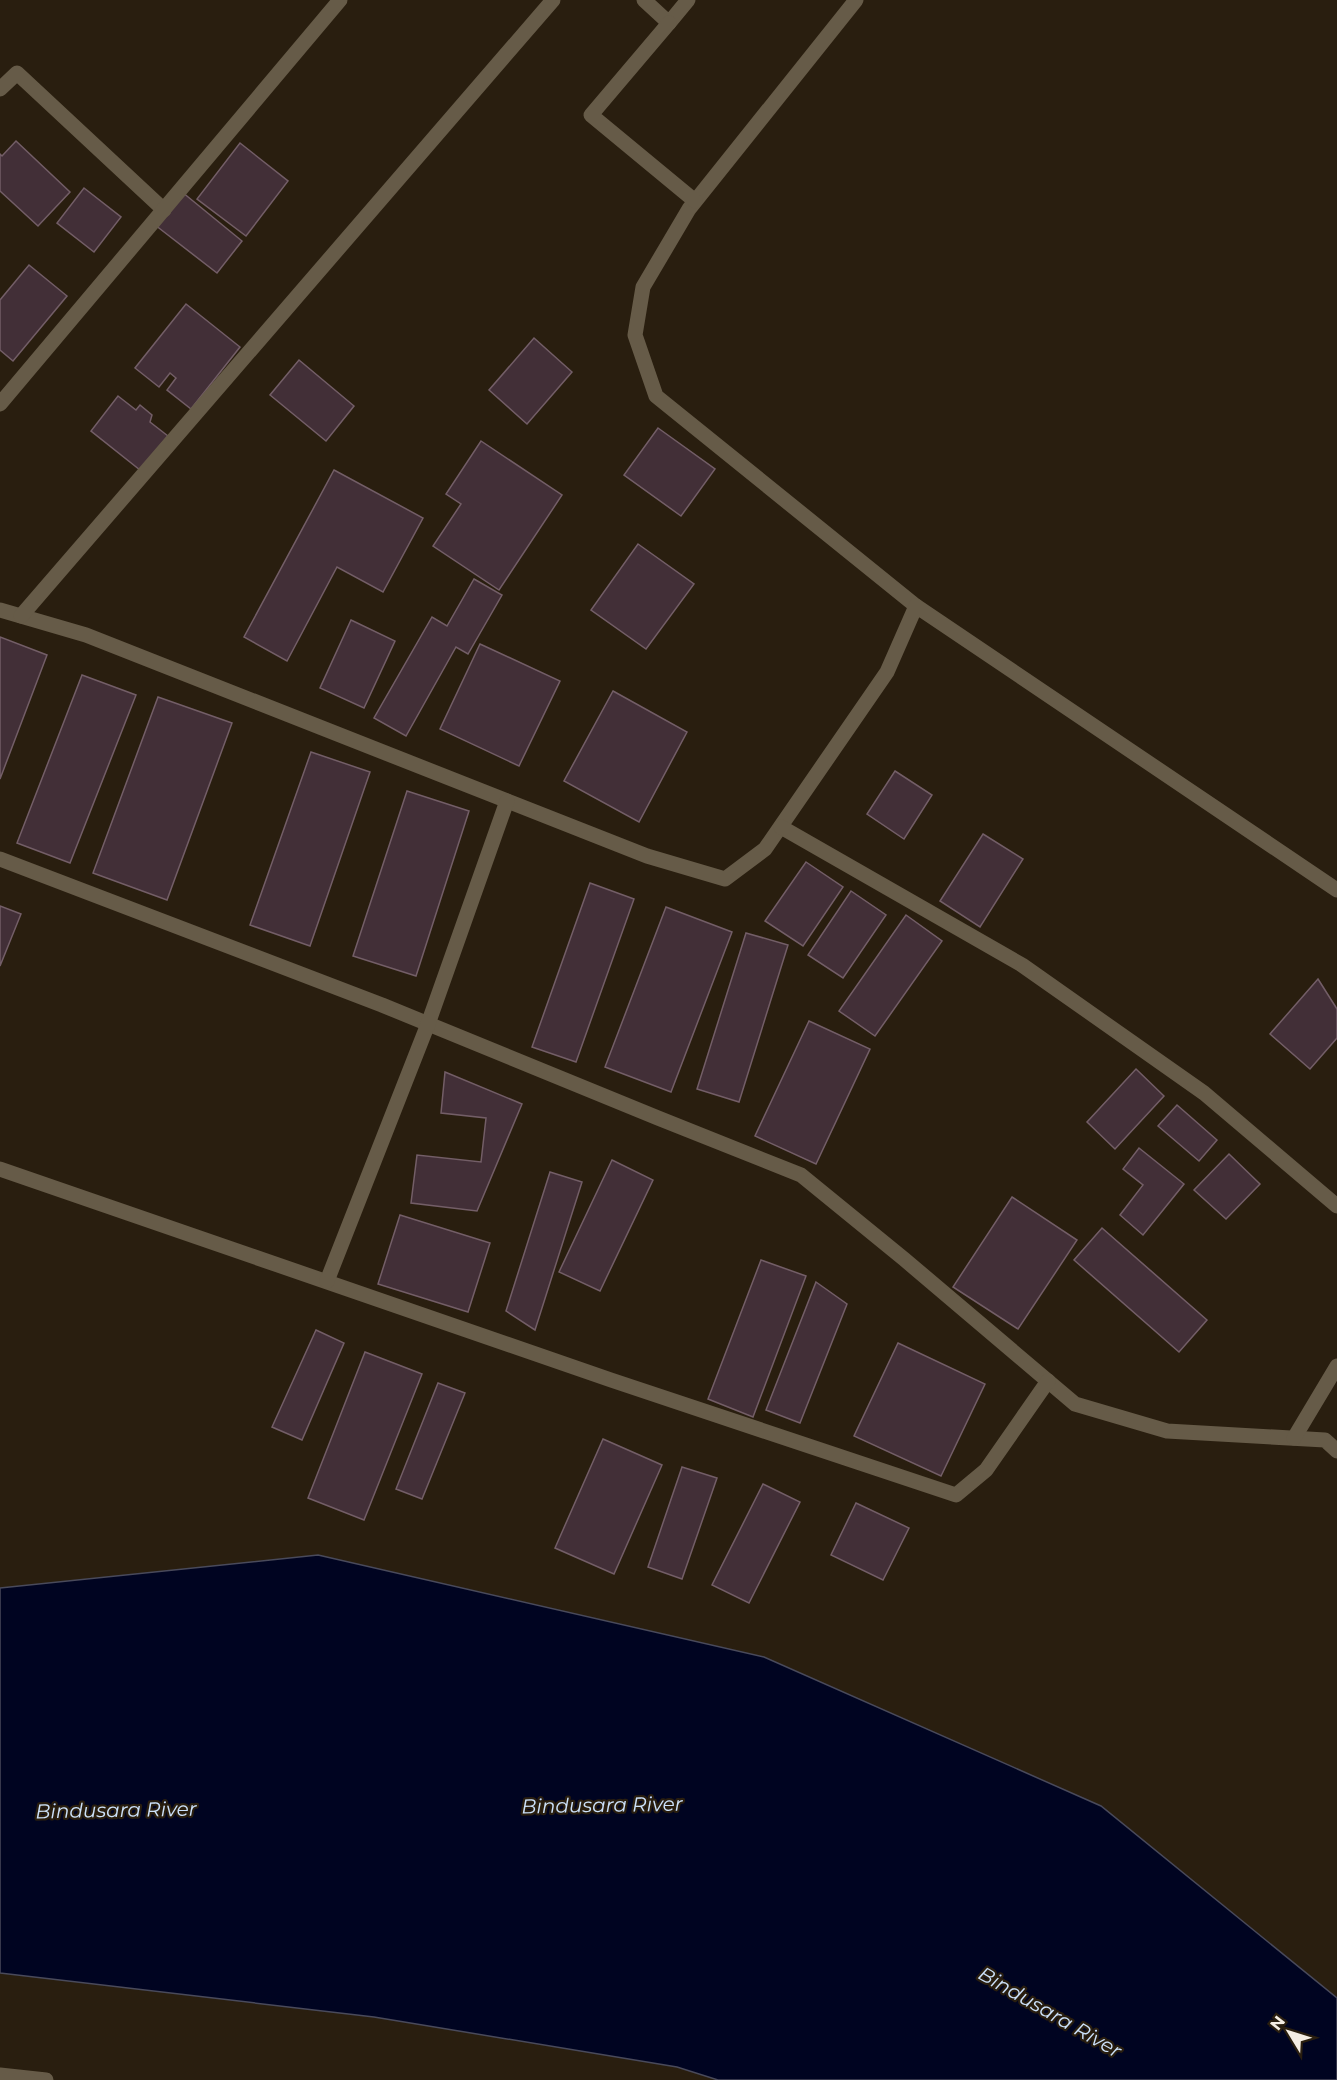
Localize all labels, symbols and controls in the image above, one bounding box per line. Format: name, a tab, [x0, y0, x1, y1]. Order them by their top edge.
water label: Bindusara River	[521, 1792, 684, 1818]
water label: Bindusara River	[35, 1797, 198, 1823]
water label: Bindusara River	[974, 1961, 1127, 2063]
north arrow	[1259, 2002, 1319, 2062]
text: N	[1266, 2012, 1289, 2034]

